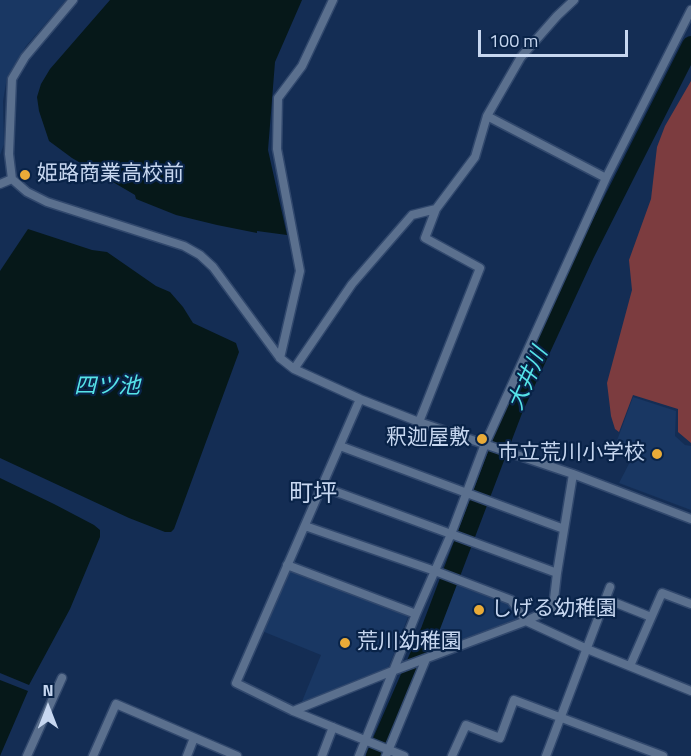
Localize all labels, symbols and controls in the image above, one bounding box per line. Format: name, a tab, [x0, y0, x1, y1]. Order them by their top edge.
scale bar	[481, 18, 631, 56]
text: 100 m	[489, 27, 538, 54]
place label: 姫路商業高校前	[37, 162, 184, 188]
marker: 姫路商業高校前	[18, 168, 32, 182]
water label: 大井川	[504, 343, 554, 415]
water label: 四ツ池	[74, 375, 140, 401]
place label: 釈迦屋敷	[386, 426, 470, 452]
marker: 釈迦屋敷	[475, 432, 489, 446]
place label: 市立荒川小学校	[498, 441, 645, 467]
marker: 市立荒川小学校	[650, 447, 664, 461]
district label: 町坪	[289, 481, 337, 509]
place label: しげる幼稚園	[491, 597, 617, 623]
marker: しげる幼稚園	[472, 603, 486, 617]
place label: 荒川幼稚園	[357, 630, 462, 656]
marker: 荒川幼稚園	[338, 636, 352, 650]
north arrow	[18, 678, 78, 738]
text: N	[42, 678, 54, 702]

